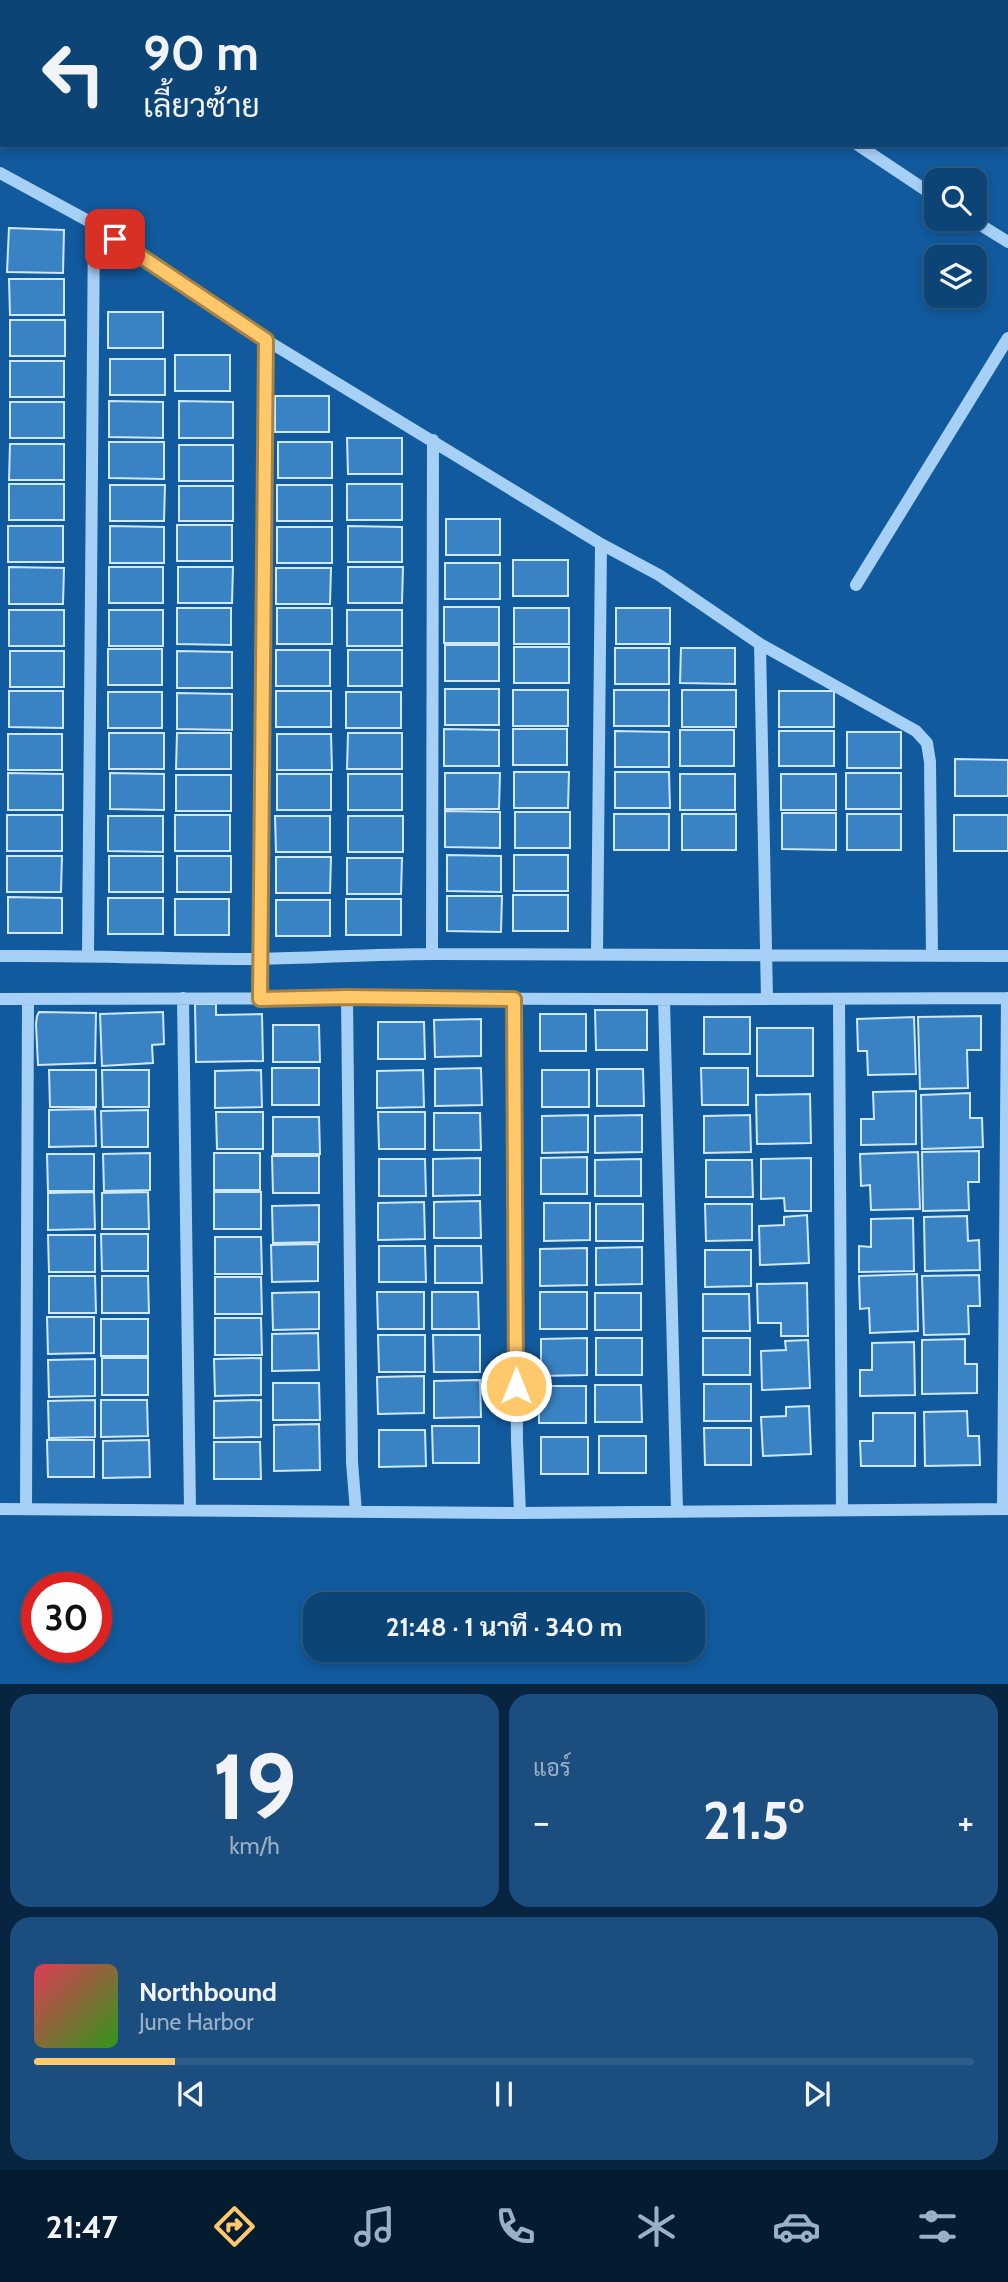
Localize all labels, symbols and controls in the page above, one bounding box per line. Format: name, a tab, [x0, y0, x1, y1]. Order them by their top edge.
text: 90 m	[143, 23, 259, 82]
icon: left	[28, 28, 119, 119]
text: เลี้ยวซ้าย	[143, 86, 260, 125]
map controls	[924, 168, 987, 308]
button: search	[924, 168, 987, 231]
pin	[85, 209, 145, 269]
icon: arrive	[96, 220, 134, 258]
button: layers	[924, 245, 987, 308]
position arrow	[479, 1349, 553, 1423]
speed limit sign: 30	[21, 1572, 112, 1663]
text: 21:48 · 1 นาที · 340 m	[386, 1611, 622, 1643]
text: 19	[212, 1731, 297, 1842]
text: แอร์	[533, 1754, 571, 1782]
text: 21.5°	[703, 1789, 804, 1852]
text: −	[533, 1798, 550, 1845]
text: +	[957, 1798, 974, 1845]
text: km/h	[229, 1832, 280, 1860]
text: Northbound	[139, 1976, 277, 2008]
text: June Harbor	[139, 2008, 253, 2036]
icon: previous	[172, 2075, 210, 2113]
icon: pause	[485, 2075, 523, 2113]
icon: next	[798, 2075, 836, 2113]
icon: directions	[210, 2202, 259, 2251]
icon: music	[350, 2202, 399, 2251]
icon: phone	[491, 2202, 540, 2251]
icon: climate	[632, 2202, 681, 2251]
icon: car	[772, 2202, 821, 2251]
icon: filters	[913, 2202, 962, 2251]
text: 21:47	[46, 2207, 118, 2246]

